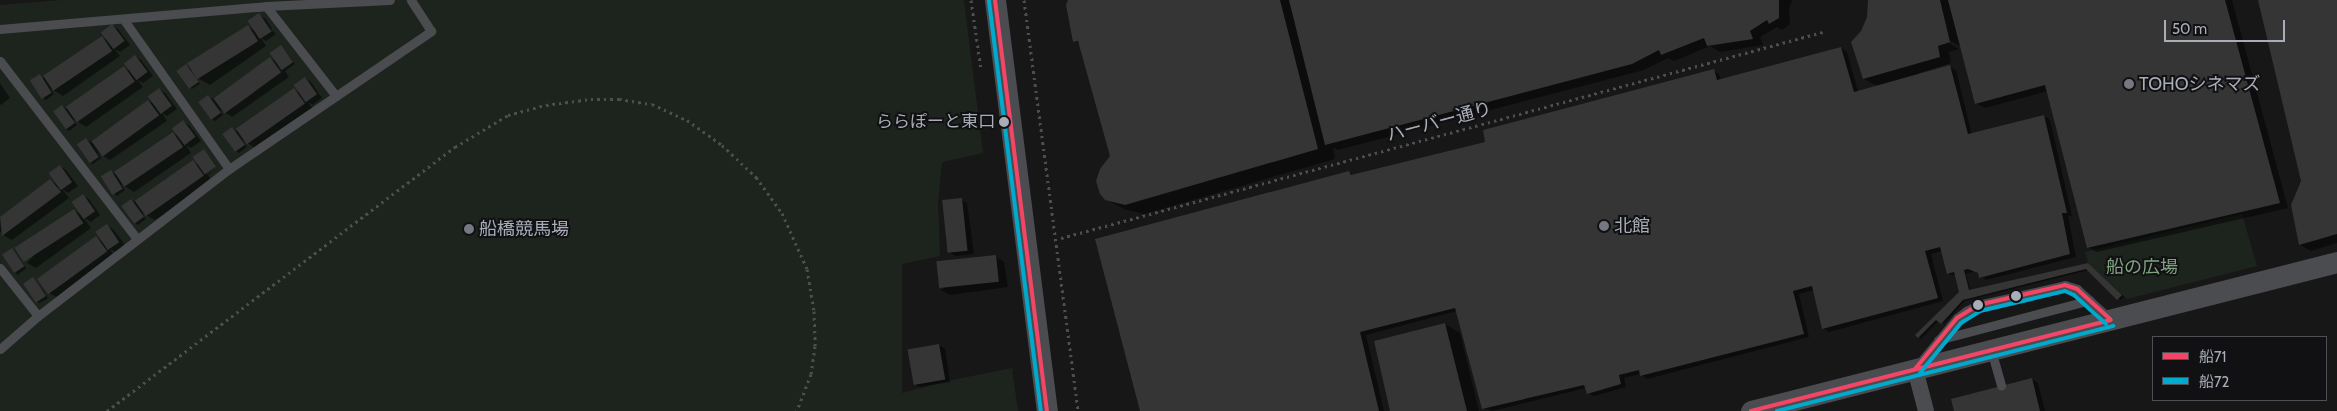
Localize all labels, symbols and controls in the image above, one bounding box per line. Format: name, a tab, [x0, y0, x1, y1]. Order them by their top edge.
scale bar	[2167, 10, 2288, 42]
text: 50 m	[2172, 20, 2207, 38]
place label: TOHOシネマズ	[2139, 73, 2261, 95]
marker: TOHOシネマズ	[2123, 78, 2135, 90]
street label: ハーバー通り	[1384, 98, 1494, 146]
place label: ららぽーと東口	[876, 112, 995, 132]
marker: ららぽーと東口	[999, 117, 1009, 127]
place label: 北館	[1614, 215, 1650, 237]
place label: 船橋競馬場	[479, 218, 569, 240]
marker: 北館	[1598, 220, 1610, 232]
marker: 船橋競馬場	[463, 223, 475, 235]
park label: 船の広場	[2106, 256, 2178, 278]
unlabelled marker	[2011, 291, 2021, 301]
unlabelled marker	[1973, 300, 1983, 310]
legend	[2152, 336, 2327, 401]
text: 船71	[2199, 348, 2226, 366]
text: 船72	[2199, 373, 2229, 391]

